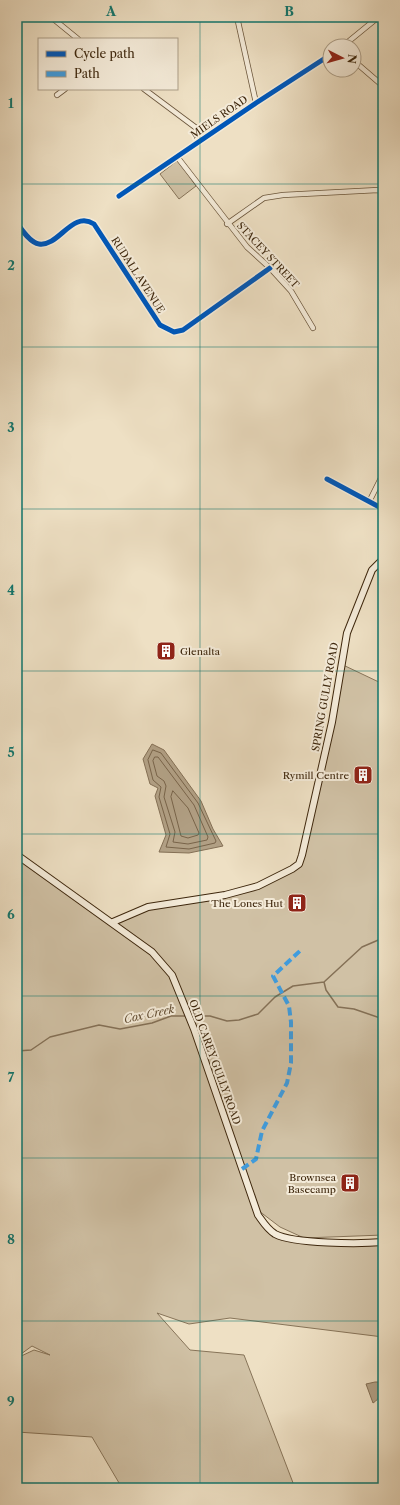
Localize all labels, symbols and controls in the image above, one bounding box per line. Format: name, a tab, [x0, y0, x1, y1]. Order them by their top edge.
text: A	[105, 3, 117, 19]
text: B	[284, 3, 294, 19]
legend	[38, 38, 178, 90]
north arrow	[322, 38, 362, 78]
text: Cycle path	[74, 46, 135, 61]
text: N	[344, 54, 359, 65]
text: Path	[74, 66, 100, 81]
street label: MIELS ROAD	[188, 93, 250, 141]
text: 1	[8, 95, 14, 111]
street label: STACEY STREET	[234, 219, 302, 291]
street label: RUDALL AVENUE	[108, 234, 168, 316]
text: 2	[7, 257, 15, 273]
text: 3	[7, 419, 15, 435]
text: 4	[7, 582, 15, 598]
building icon: Glenalta	[155, 640, 177, 662]
street label: SPRING GULLY ROAD	[309, 641, 341, 753]
place label: Glenalta	[180, 645, 221, 658]
text: 5	[7, 744, 15, 760]
building icon: Rymill Centre	[352, 764, 374, 786]
place label: Rymill Centre	[283, 769, 349, 782]
building icon: The Lones Hut	[286, 892, 308, 914]
place label: The Lones Hut	[211, 897, 283, 910]
text: 6	[7, 906, 15, 922]
street label: OLD CAREY GULLY ROAD	[186, 998, 244, 1126]
water label: Cox Creek	[122, 1002, 176, 1026]
text: 7	[8, 1069, 15, 1085]
place label: Brownsea Basecamp	[288, 1171, 337, 1196]
building icon: Brownsea Basecamp	[339, 1172, 361, 1194]
text: 8	[7, 1231, 15, 1247]
text: 9	[7, 1393, 15, 1409]

